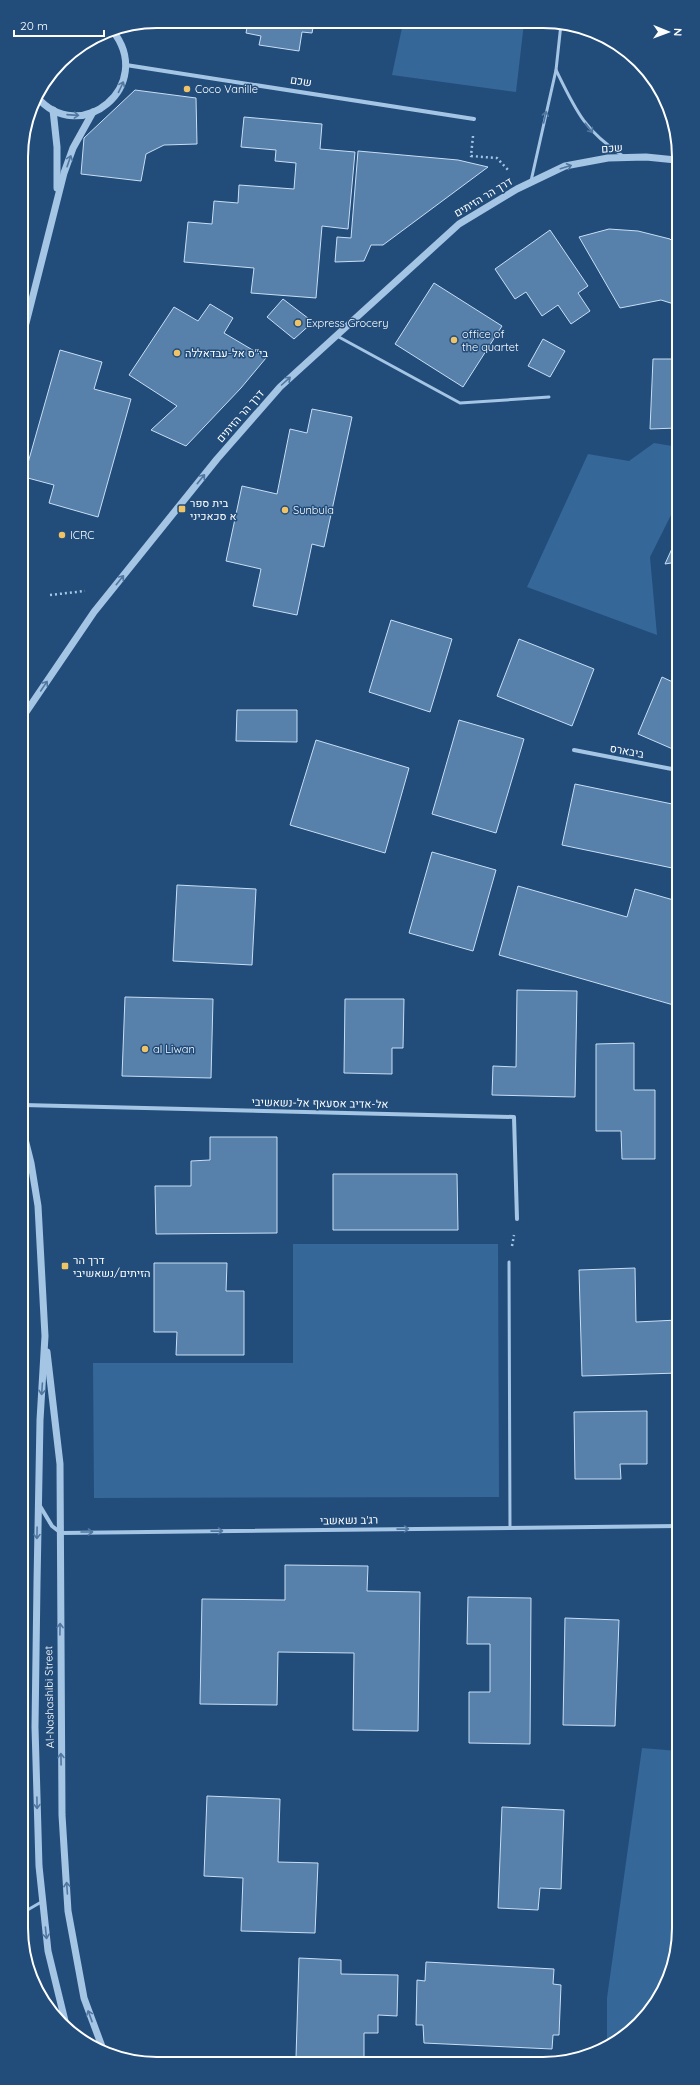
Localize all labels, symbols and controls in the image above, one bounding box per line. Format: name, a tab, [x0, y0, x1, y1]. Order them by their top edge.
scale bar	[14, 12, 104, 38]
north arrow	[648, 12, 688, 52]
text: 20 m	[20, 18, 48, 33]
text: N	[671, 28, 685, 36]
street label: שכם	[289, 72, 313, 90]
one-way arrow	[118, 81, 125, 93]
place label: Coco Vanille	[195, 82, 258, 96]
marker: Coco Vanille	[182, 84, 192, 94]
one-way arrow	[66, 111, 79, 118]
one-way arrow	[541, 111, 549, 124]
one-way arrow	[584, 122, 593, 133]
street label: שכם	[601, 140, 623, 156]
one-way arrow	[65, 155, 73, 167]
one-way arrow	[559, 163, 572, 170]
street label: דרך הר הזיתים	[451, 174, 515, 220]
place label: Express Grocery	[306, 316, 388, 330]
marker: Express Grocery	[293, 318, 303, 328]
place label: office of the quartet	[462, 327, 519, 354]
marker: office of the quartet	[449, 335, 459, 345]
place label: בי"ס אל-עבדאללה	[185, 346, 268, 360]
marker: בי"ס אל-עבדאללה	[172, 348, 182, 358]
one-way arrow	[281, 377, 291, 386]
street label: דרך הר הזיתים	[213, 387, 267, 445]
one-way arrow	[197, 473, 205, 484]
place label: בית ספר א סכאכיני	[190, 496, 237, 523]
place label: Sunbula	[293, 503, 334, 517]
marker: בית ספר א סכאכיני	[177, 504, 187, 514]
marker: Sunbula	[280, 505, 290, 515]
place label: ICRC	[70, 528, 94, 542]
marker: ICRC	[57, 530, 67, 540]
one-way arrow	[115, 575, 124, 586]
one-way arrow	[39, 680, 48, 691]
street label: ביבארס	[609, 741, 645, 761]
place label: al Liwan	[153, 1042, 195, 1056]
marker: al Liwan	[140, 1044, 150, 1054]
street label: אל-אדיב אסעאף אל-נשאשיבי	[251, 1095, 389, 1111]
place label: דרך הר הזיתים/נשאשיבי	[73, 1253, 151, 1280]
marker: דרך הר הזיתים/נשאשיבי	[60, 1261, 70, 1271]
one-way arrow	[38, 1382, 45, 1395]
street label: רג'ב נשאשבי	[320, 1512, 378, 1528]
one-way arrow	[396, 1525, 409, 1533]
one-way arrow	[33, 1526, 41, 1539]
one-way arrow	[210, 1527, 223, 1535]
one-way arrow	[80, 1529, 93, 1536]
one-way arrow	[56, 1623, 64, 1636]
street label: Al-Nashashibi Street	[41, 1645, 57, 1748]
one-way arrow	[57, 1753, 65, 1766]
one-way arrow	[33, 1796, 41, 1809]
one-way arrow	[63, 1882, 70, 1895]
one-way arrow	[42, 1926, 50, 1939]
one-way arrow	[86, 2010, 94, 2022]

